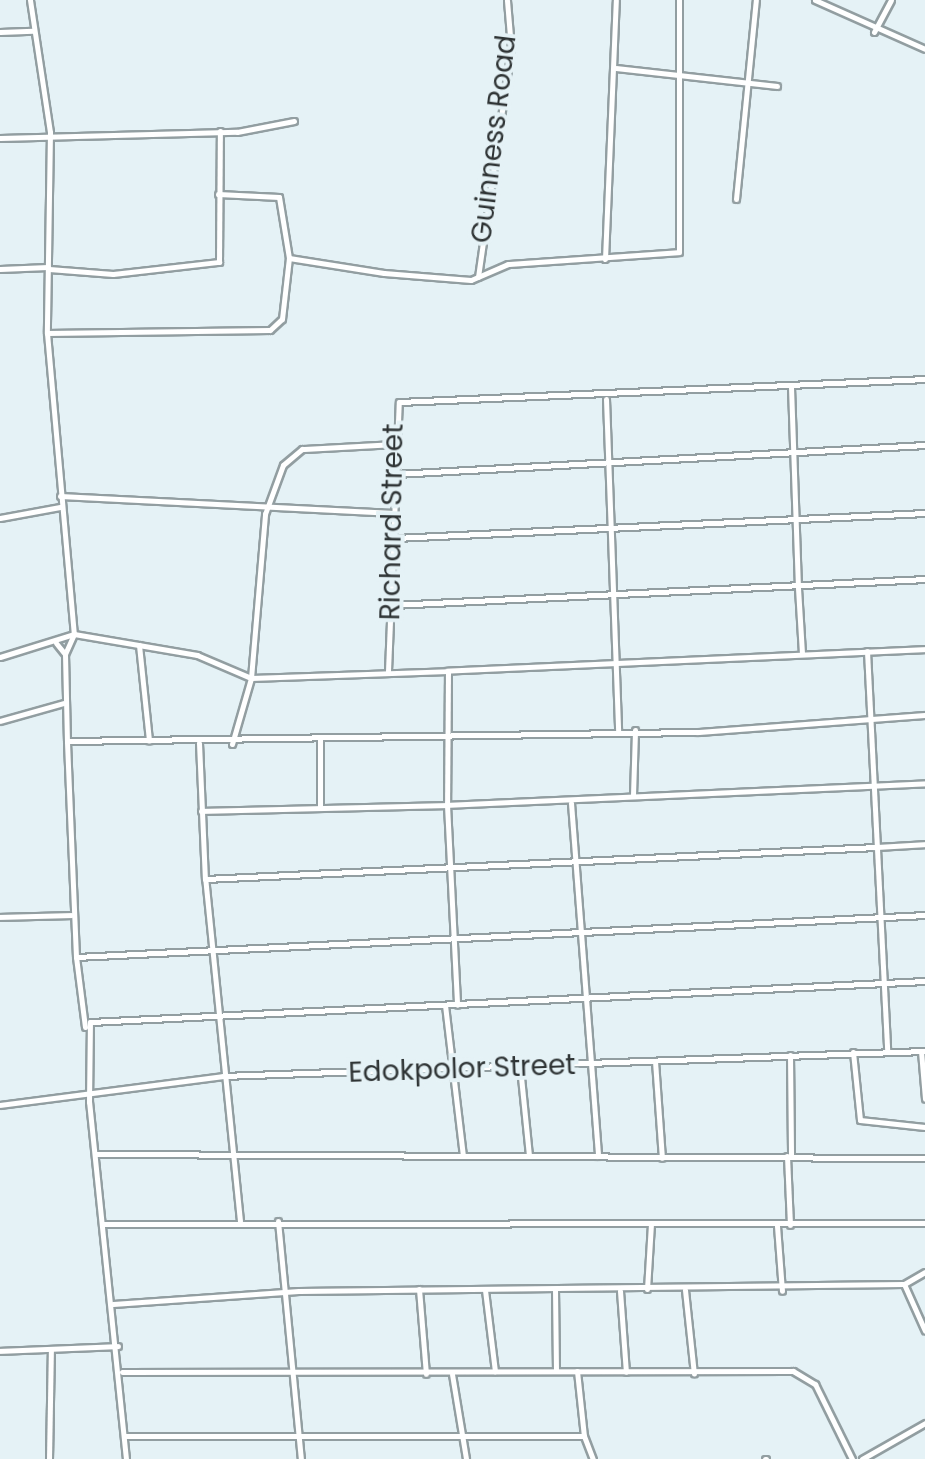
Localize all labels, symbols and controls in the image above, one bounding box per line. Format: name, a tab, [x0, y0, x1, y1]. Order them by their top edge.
street label: Guinness Road	[465, 33, 523, 245]
street label: Richard Street	[373, 423, 411, 621]
street label: Edokpolor Street	[348, 1048, 576, 1090]

